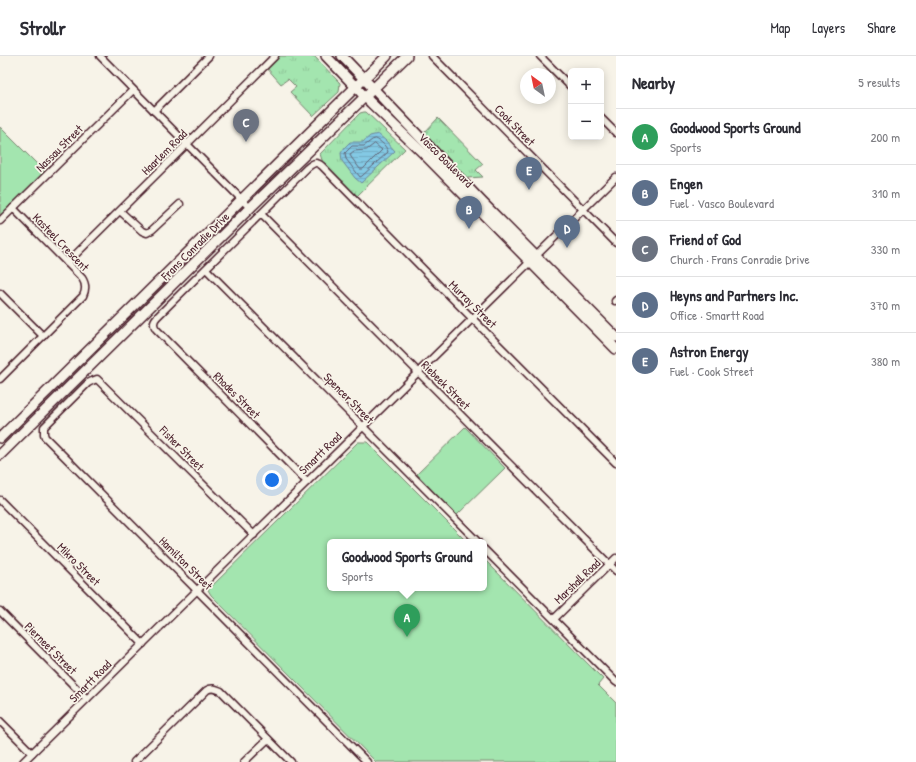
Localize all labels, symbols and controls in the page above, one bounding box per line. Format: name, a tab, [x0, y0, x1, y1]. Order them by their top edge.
text: Strollr	[20, 15, 66, 41]
text: Map	[770, 18, 790, 37]
text: Layers	[812, 18, 845, 37]
text: Share	[867, 18, 896, 37]
north arrow	[520, 68, 556, 104]
map controls	[568, 68, 604, 140]
button: +	[568, 68, 604, 104]
text: Nearby	[632, 71, 675, 94]
text: 5 results	[858, 73, 900, 91]
street label: Cook Street	[491, 100, 540, 150]
button: −	[568, 104, 604, 140]
pin: C	[233, 109, 259, 142]
text: Goodwood Sports Ground	[670, 117, 801, 138]
street label: Nassau Street	[32, 120, 87, 175]
street label: Haarlem Road	[137, 125, 191, 179]
text: A	[642, 128, 648, 146]
text: 200 m	[870, 128, 900, 146]
street label: Vasco Boulevard	[415, 129, 477, 191]
text: Sports	[670, 138, 701, 156]
pin: E	[516, 157, 542, 190]
text: Engen	[670, 173, 703, 194]
text: B	[642, 184, 648, 202]
text: 310 m	[872, 184, 900, 202]
text: Fuel · Vasco Boulevard	[670, 194, 774, 212]
pin: B	[456, 196, 482, 229]
street label: Frans Conradie Drive	[156, 208, 233, 285]
street label: Kasteel Crescent	[29, 209, 94, 275]
pin: D	[554, 215, 580, 248]
text: Friend of God	[670, 229, 741, 250]
text: C	[641, 240, 649, 258]
text: 330 m	[871, 240, 900, 258]
text: Church · Frans Conradie Drive	[670, 250, 810, 268]
street label: Murray Street	[445, 276, 501, 332]
text: Heyns and Partners Inc.	[670, 285, 798, 306]
text: D	[642, 296, 648, 314]
text: 370 m	[870, 296, 900, 314]
text: Office · Smartt Road	[670, 306, 764, 324]
text: Astron Energy	[670, 341, 748, 362]
text: E	[642, 352, 648, 370]
text: 380 m	[871, 352, 900, 370]
street label: Riebeek Street	[418, 357, 475, 414]
text: Fuel · Cook Street	[670, 362, 754, 380]
street label: Rhodes Street	[210, 368, 265, 423]
street label: Spencer Street	[320, 369, 379, 428]
street label: Fisher Street	[155, 421, 209, 475]
street label: Smartt Road	[295, 428, 345, 478]
your location	[262, 470, 282, 490]
street label: Hamilton Street	[155, 532, 217, 594]
street label: Mikro Street	[54, 539, 105, 590]
popup	[327, 539, 487, 591]
text: Goodwood Sports Ground	[342, 546, 472, 567]
street label: Marshall Road	[550, 554, 604, 607]
text: Sports	[342, 567, 373, 585]
pin: A	[394, 604, 420, 637]
street label: Pierneef Street	[21, 618, 82, 679]
street label: Smartt Road	[65, 656, 115, 706]

